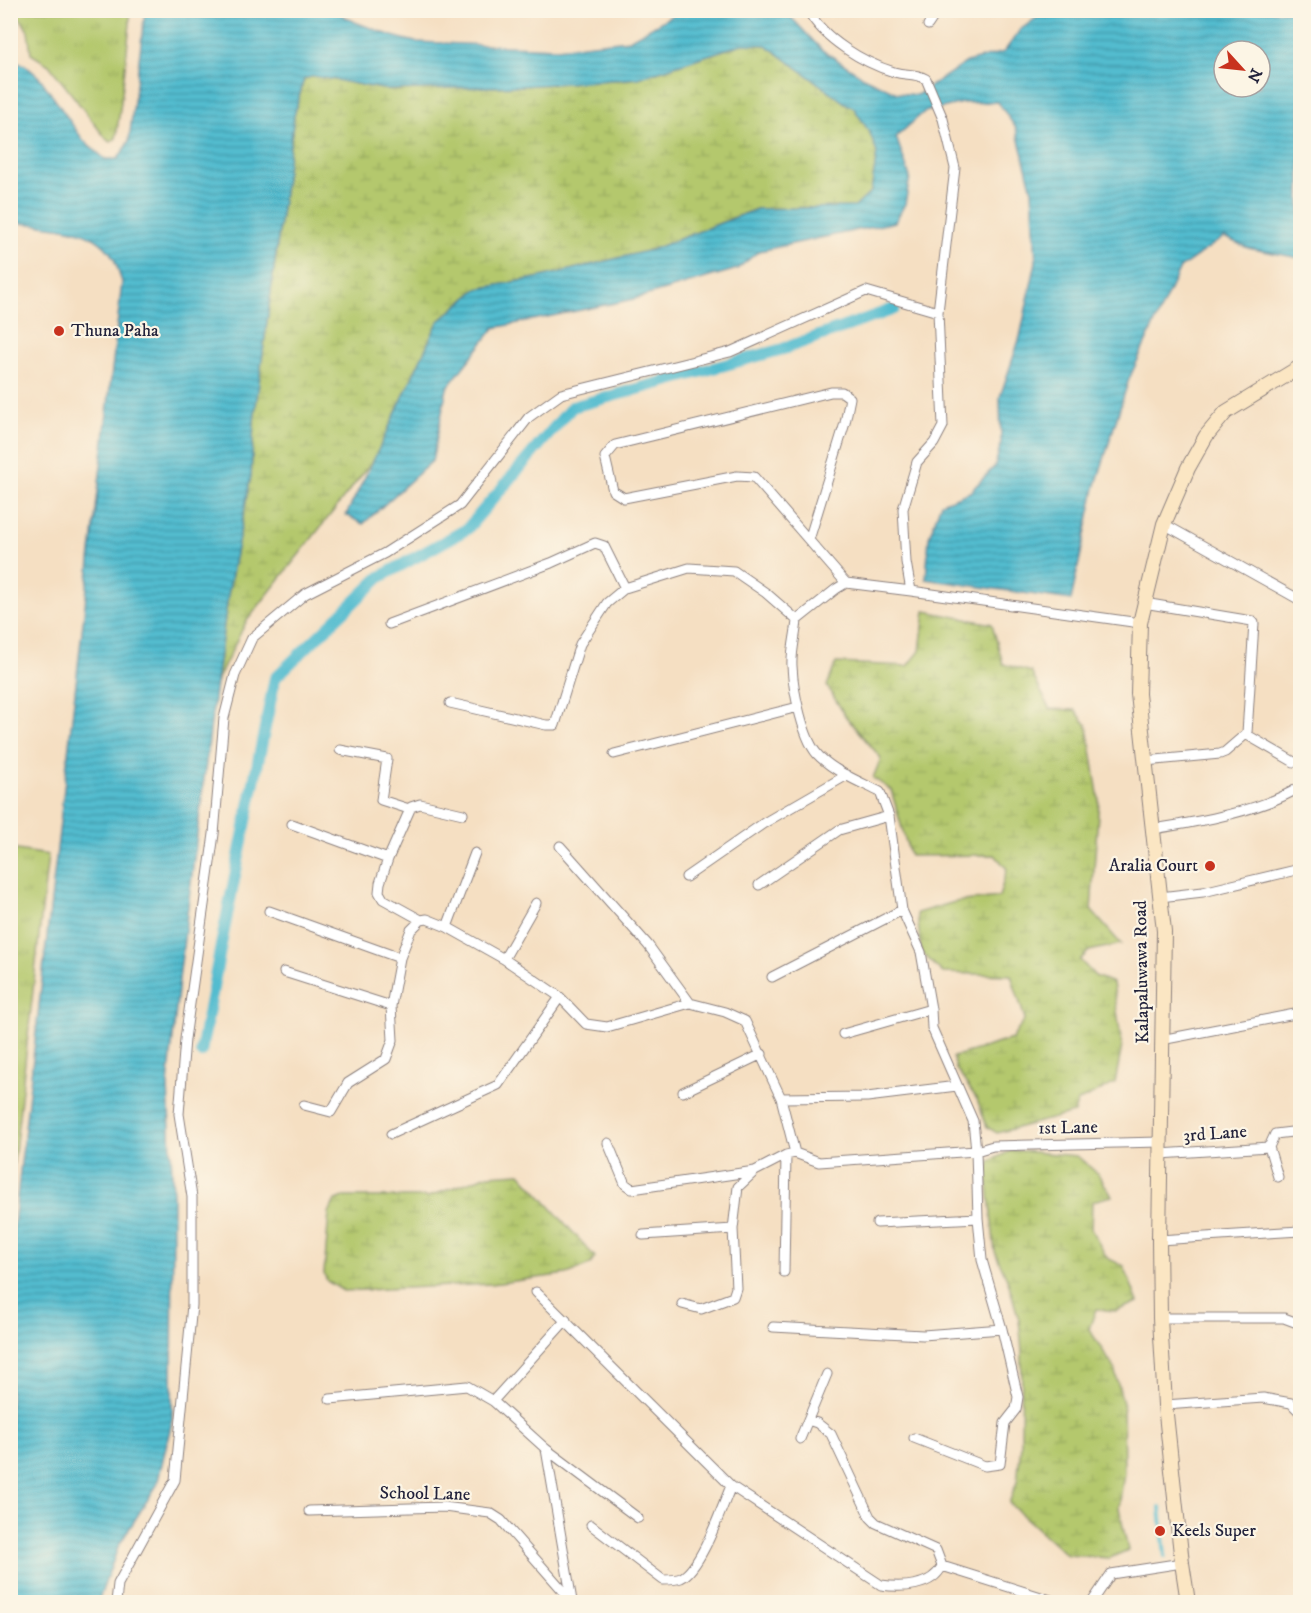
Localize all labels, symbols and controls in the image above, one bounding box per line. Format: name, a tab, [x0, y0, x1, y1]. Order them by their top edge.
north arrow	[1212, 39, 1272, 99]
text: N	[1243, 65, 1266, 86]
place label: Thuna Paha	[71, 320, 159, 342]
marker: Thuna Paha	[52, 324, 66, 338]
place label: Aralia Court	[1109, 855, 1198, 877]
marker: Aralia Court	[1203, 859, 1217, 873]
street label: Kalapaluwawa Road	[1130, 900, 1154, 1044]
street label: 1st Lane	[1038, 1116, 1098, 1140]
street label: 3rd Lane	[1183, 1121, 1247, 1147]
street label: School Lane	[379, 1482, 471, 1506]
place label: Keels Super	[1172, 1520, 1256, 1542]
marker: Keels Super	[1153, 1524, 1167, 1538]

